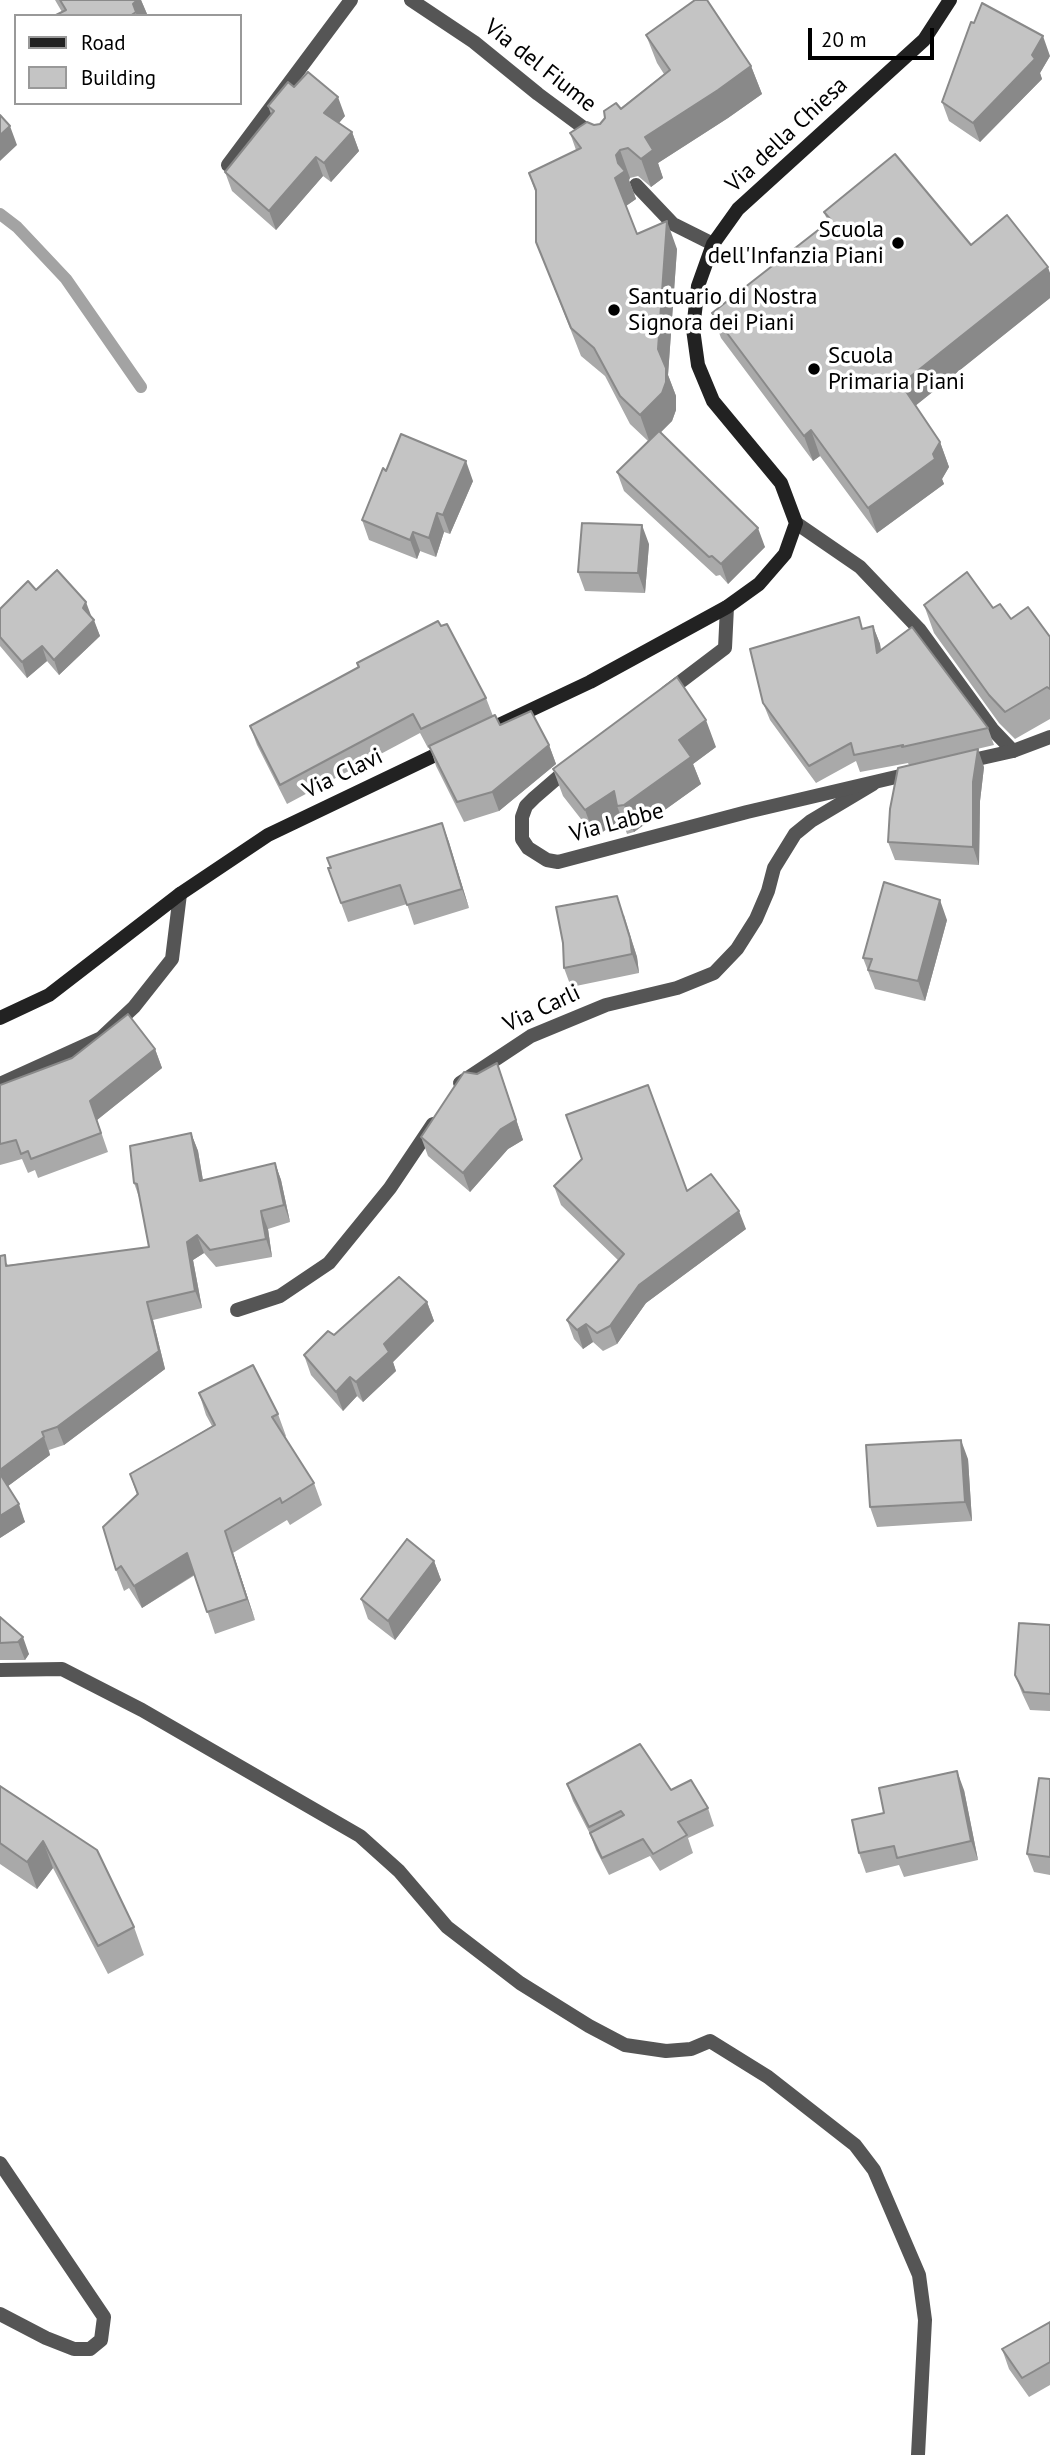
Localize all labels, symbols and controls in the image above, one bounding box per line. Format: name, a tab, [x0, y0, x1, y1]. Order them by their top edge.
legend	[14, 14, 242, 105]
street label: Via del Fiume	[479, 14, 601, 118]
scale bar	[812, 14, 938, 58]
text: 20 m	[821, 26, 867, 53]
text: Road	[81, 29, 125, 56]
text: Building	[81, 64, 156, 91]
street label: Via della Chiesa	[720, 72, 854, 198]
place label: Scuola dell'Infanzia Piani	[708, 216, 884, 270]
marker: Scuola dell'Infanzia Piani	[890, 235, 906, 251]
place label: Santuario di Nostra Signora dei Piani	[628, 283, 817, 337]
marker: Santuario di Nostra Signora dei Piani	[606, 302, 622, 318]
place label: Scuola Primaria Piani	[828, 342, 965, 396]
marker: Scuola Primaria Piani	[806, 361, 822, 377]
street label: Via Clavi	[299, 743, 387, 805]
street label: Via Labbe	[567, 797, 667, 849]
street label: Via Carli	[499, 979, 585, 1039]

